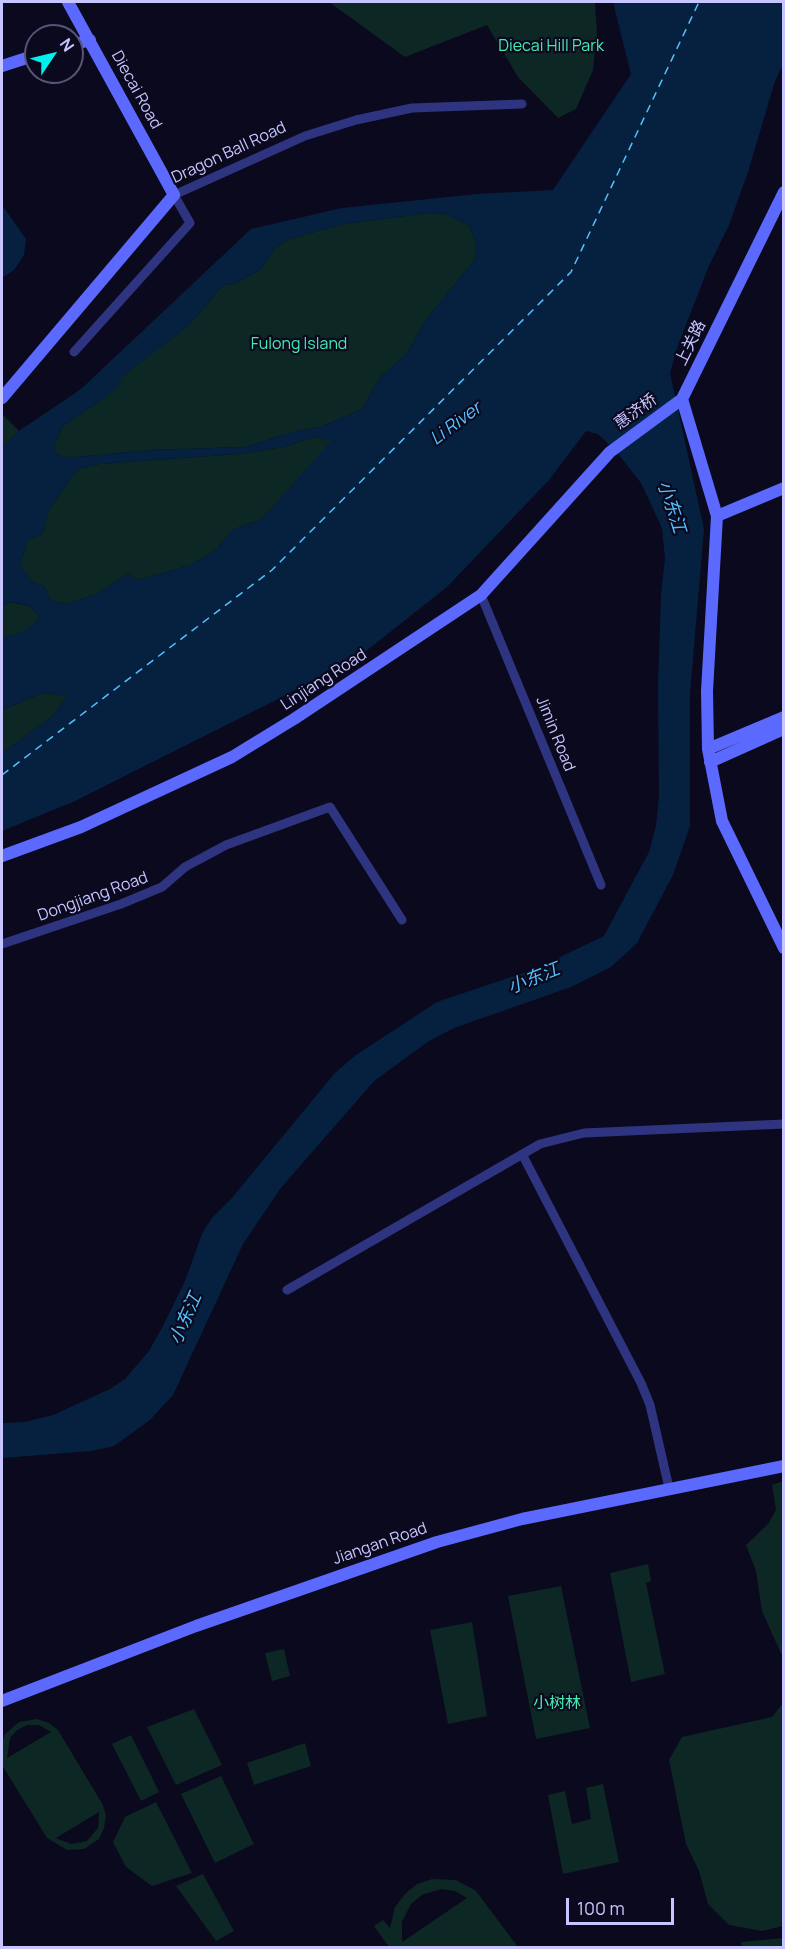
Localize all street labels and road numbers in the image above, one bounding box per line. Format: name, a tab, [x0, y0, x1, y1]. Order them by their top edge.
street label: Diecai Road	[107, 48, 165, 132]
street label: Dragon Ball Road	[169, 118, 289, 188]
street label: 上关路	[672, 317, 710, 369]
street label: 惠济桥	[611, 390, 661, 434]
street label: Linjiang Road	[278, 645, 370, 715]
street label: Jimin Road	[531, 694, 579, 774]
street label: Dongjiang Road	[35, 868, 151, 926]
street label: Jiangan Road	[330, 1519, 430, 1569]

